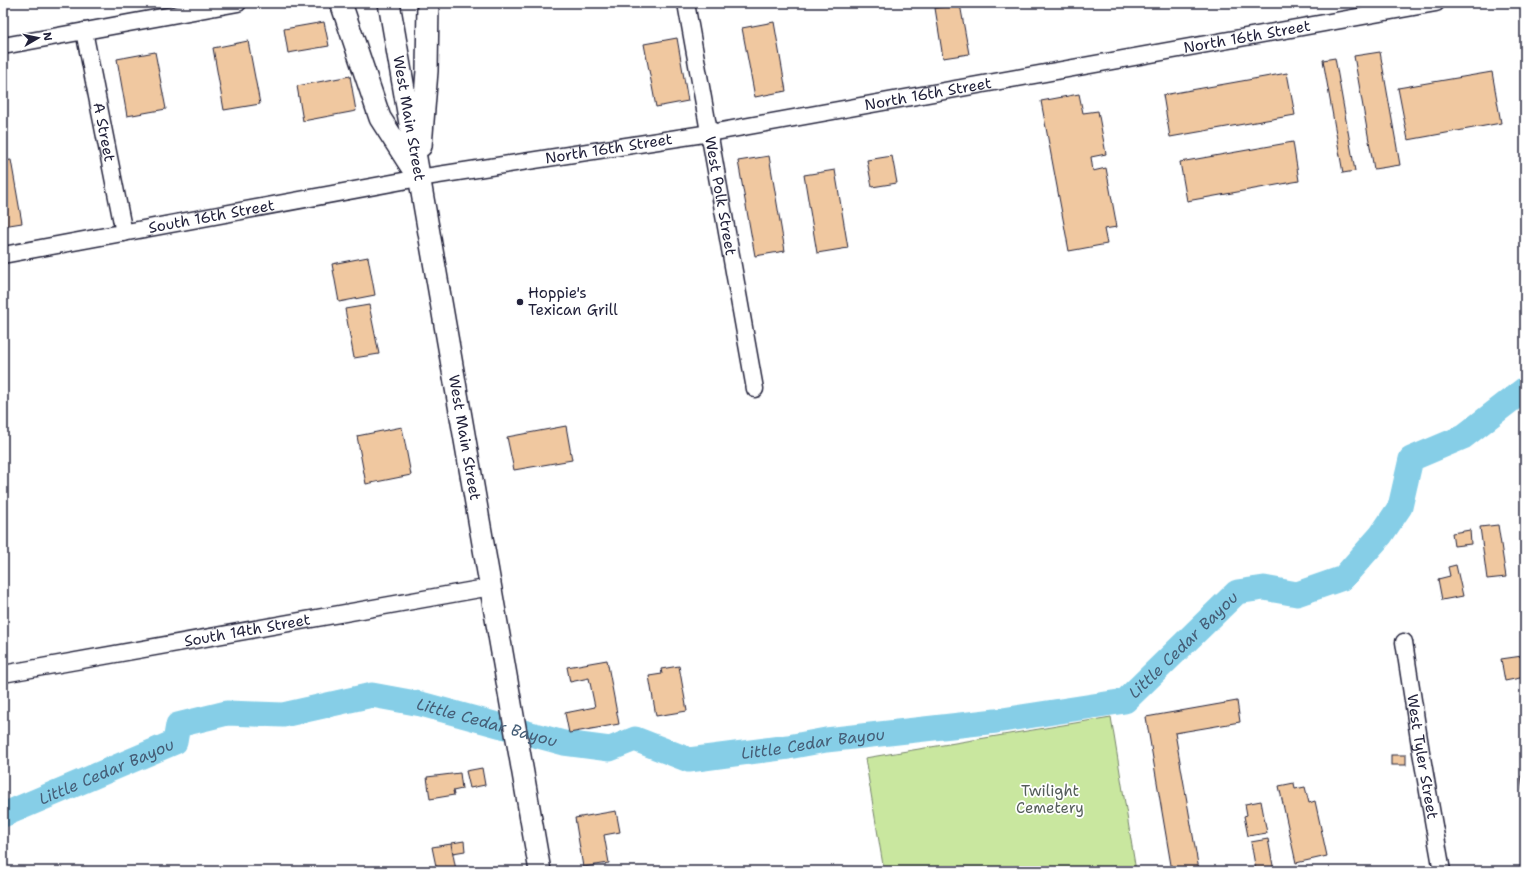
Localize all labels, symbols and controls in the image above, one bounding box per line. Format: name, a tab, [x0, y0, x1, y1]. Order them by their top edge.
street label: North 16th Street	[1182, 16, 1312, 58]
north arrow	[18, 18, 58, 58]
text: N	[39, 31, 56, 42]
street label: West Main Street	[388, 54, 430, 183]
street label: North 16th Street	[863, 73, 993, 115]
street label: A Street	[88, 101, 120, 163]
street label: North 16th Street	[544, 129, 674, 168]
street label: West Polk Street	[700, 135, 741, 257]
street label: South 16th Street	[147, 195, 276, 238]
place label: Hoppie's Texican Grill	[528, 283, 618, 320]
marker: Hoppie's Texican Grill	[515, 297, 525, 307]
street label: West Main Street	[444, 373, 485, 502]
water label: Little Cedar Bayou	[1124, 587, 1243, 703]
street label: South 14th Street	[183, 609, 312, 652]
water label: Little Cedar Bayou	[414, 693, 560, 752]
street label: West Tyler Street	[1402, 693, 1443, 821]
water label: Little Cedar Bayou	[740, 724, 886, 764]
water label: Little Cedar Bayou	[35, 734, 177, 810]
park label: Twilight Cemetery	[1016, 781, 1084, 818]

